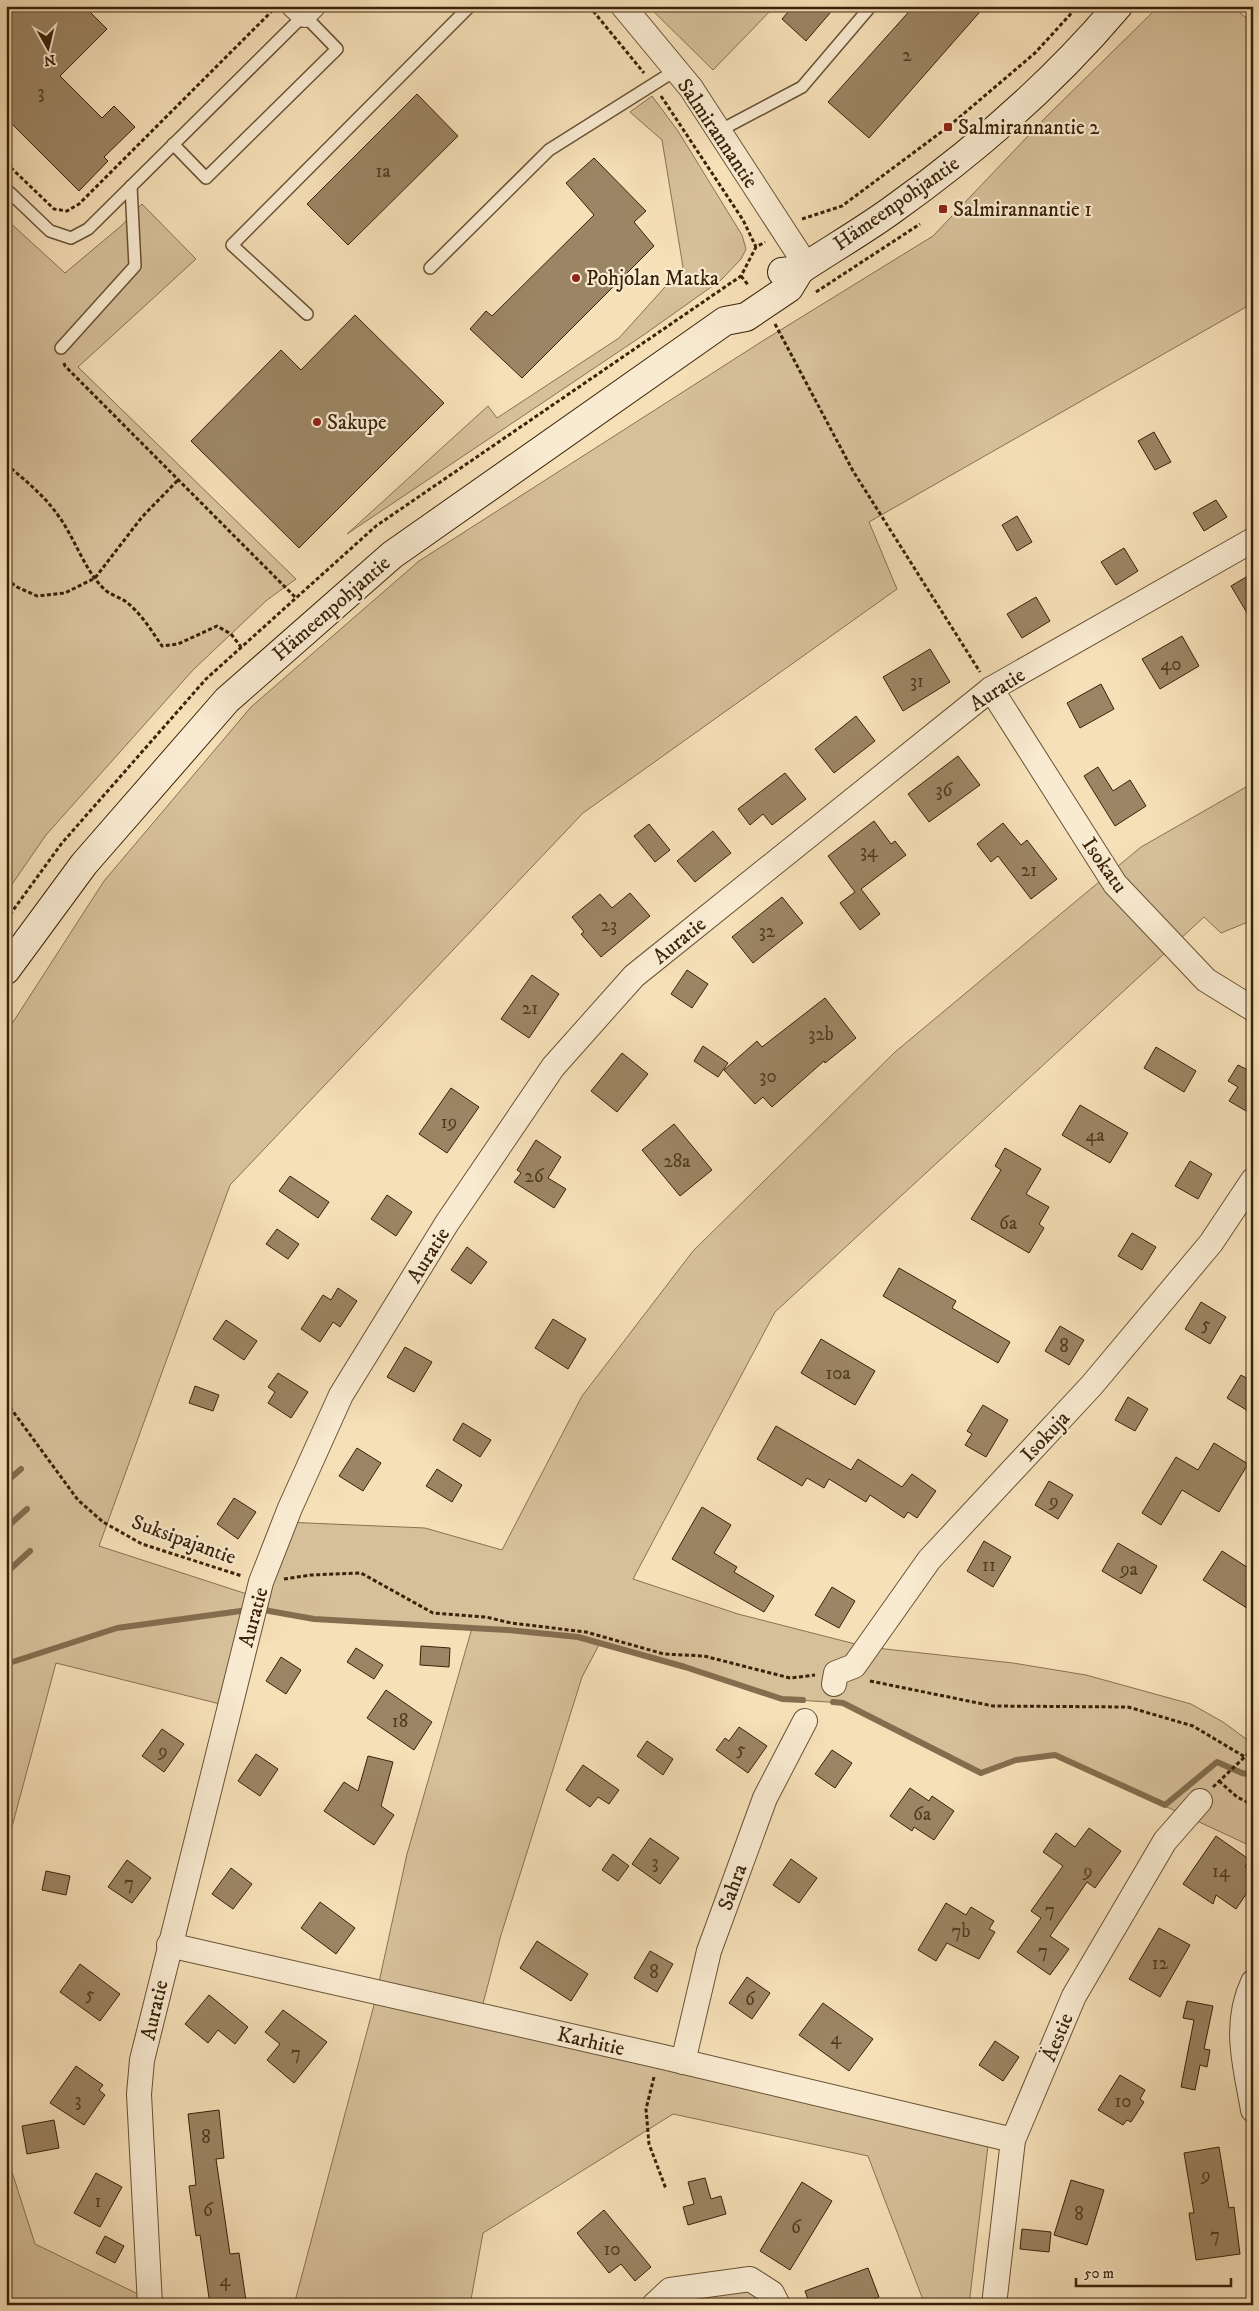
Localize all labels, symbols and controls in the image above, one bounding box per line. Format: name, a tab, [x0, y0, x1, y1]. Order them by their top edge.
north arrow	[22, 22, 72, 72]
house number: 2	[902, 44, 912, 67]
text: N	[42, 50, 57, 70]
street label: Salmirannantie	[671, 74, 764, 194]
house number: 3	[37, 81, 45, 104]
place label: Salmirannantie 2	[958, 115, 1100, 141]
marker: Salmirannantie 2	[942, 121, 954, 133]
street label: Hämeenpohjantie	[829, 151, 965, 257]
house number: 1a	[375, 160, 391, 183]
place label: Salmirannantie 1	[953, 197, 1092, 223]
marker: Salmirannantie 1	[937, 203, 949, 215]
place label: Pohjolan Matka	[586, 266, 719, 292]
marker: Pohjolan Matka	[570, 272, 582, 284]
place label: Sakupe	[327, 410, 387, 436]
marker: Sakupe	[311, 416, 323, 428]
street label: Hämeenpohjantie	[267, 550, 396, 667]
house number: 40	[1160, 653, 1182, 676]
street label: Auratie	[965, 662, 1030, 717]
house number: 31	[910, 670, 924, 693]
house number: 36	[936, 779, 954, 802]
street label: Isokatu	[1076, 833, 1133, 898]
house number: 34	[860, 840, 879, 863]
house number: 21	[1021, 859, 1037, 882]
street label: Auratie	[648, 911, 712, 970]
house number: 23	[601, 914, 617, 937]
house number: 32	[759, 920, 776, 943]
house number: 21	[522, 997, 538, 1020]
house number: 32b	[808, 1023, 834, 1046]
house number: 30	[759, 1065, 777, 1088]
house number: 19	[441, 1111, 457, 1134]
house number: 4a	[1085, 1124, 1105, 1147]
house number: 28a	[664, 1150, 690, 1173]
house number: 26	[524, 1165, 545, 1188]
house number: 6a	[999, 1212, 1017, 1235]
street label: Auratie	[402, 1222, 456, 1288]
house number: 5	[1201, 1313, 1211, 1336]
house number: 8	[1059, 1335, 1069, 1358]
house number: 10a	[825, 1362, 851, 1385]
street label: Isokuja	[1016, 1406, 1076, 1468]
house number: 9	[1048, 1490, 1059, 1513]
street label: Suksipajantie	[128, 1509, 240, 1571]
house number: 11	[982, 1554, 996, 1577]
house number: 9a	[1119, 1558, 1138, 1581]
street label: Auratie	[234, 1584, 275, 1650]
house number: 18	[392, 1710, 408, 1733]
house number: 5	[736, 1738, 746, 1761]
house number: 9	[157, 1740, 168, 1763]
house number: 6a	[913, 1803, 931, 1826]
house number: 3	[651, 1851, 659, 1874]
street label: Sahra	[713, 1860, 753, 1914]
house number: 9	[1082, 1860, 1093, 1883]
house number: 14	[1212, 1860, 1231, 1883]
house number: 7	[124, 1872, 134, 1895]
house number: 7	[1045, 1899, 1055, 1922]
house number: 7b	[952, 1920, 971, 1943]
house number: 7	[1038, 1940, 1048, 1963]
house number: 12	[1152, 1952, 1169, 1975]
house number: 8	[649, 1961, 659, 1984]
street label: Auratie	[135, 1977, 175, 2043]
house number: 5	[85, 1983, 95, 2006]
house number: 6	[745, 1988, 756, 2011]
street label: Äestie	[1035, 2009, 1080, 2065]
street label: Karhitie	[554, 2022, 627, 2062]
house number: 4	[831, 2027, 843, 2050]
house number: 7	[291, 2042, 301, 2065]
house number: 3	[74, 2089, 82, 2112]
house number: 10	[1114, 2090, 1132, 2113]
house number: 8	[201, 2126, 211, 2149]
house number: 9	[1200, 2164, 1211, 2187]
house number: 1	[95, 2190, 102, 2213]
house number: 6	[203, 2199, 214, 2222]
house number: 8	[1074, 2203, 1084, 2226]
house number: 6	[791, 2216, 802, 2239]
house number: 7	[1210, 2224, 1220, 2247]
house number: 10	[603, 2238, 621, 2261]
scale bar	[1076, 2256, 1232, 2288]
text: 50 m	[1084, 2264, 1114, 2283]
house number: 4	[220, 2269, 232, 2292]

